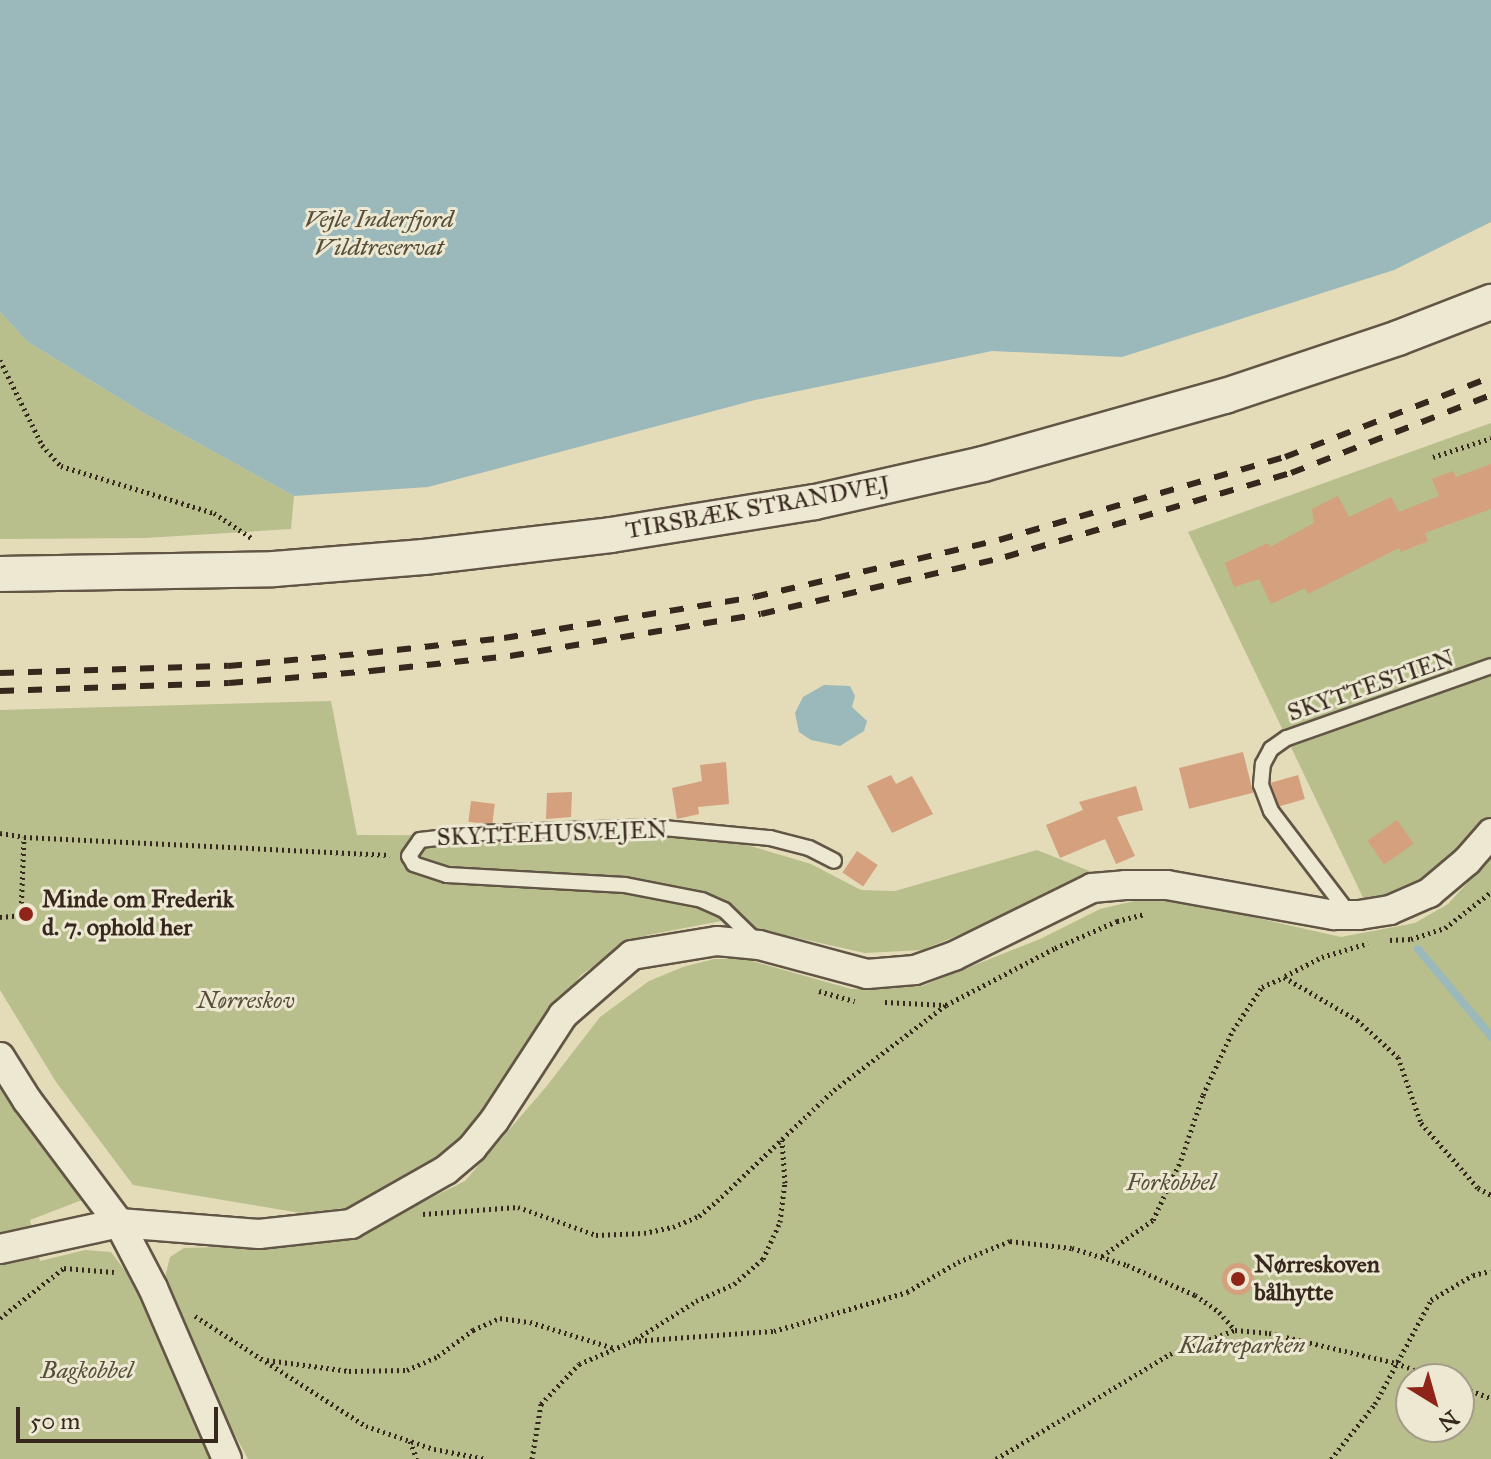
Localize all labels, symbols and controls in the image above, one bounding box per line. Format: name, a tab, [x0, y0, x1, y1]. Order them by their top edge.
park label: Vejle Inderfjord Vildtreservat	[304, 206, 454, 262]
street label: TIRSBÆK STRANDVEJ	[624, 471, 892, 545]
street label: SKYTTESTIEN	[1284, 644, 1458, 728]
street label: SKYTTEHUSVEJEN	[436, 816, 668, 852]
place label: Minde om Frederik d. 7. ophold her	[42, 886, 234, 942]
marker: Minde om Frederik d. 7. ophold her	[17, 905, 35, 923]
park label: Nørreskov	[197, 987, 295, 1015]
park label: Forkobbel	[1126, 1169, 1216, 1197]
place label: Nørreskoven bålhytte	[1254, 1251, 1380, 1307]
marker: Nørreskoven bålhytte	[1229, 1270, 1247, 1288]
park label: Klatreparken	[1179, 1332, 1305, 1360]
park label: Bagkobbel	[41, 1357, 133, 1385]
north arrow	[1395, 1363, 1475, 1443]
scale bar	[20, 1391, 222, 1441]
text: N	[1433, 1405, 1464, 1437]
text: 50 m	[30, 1406, 80, 1436]

